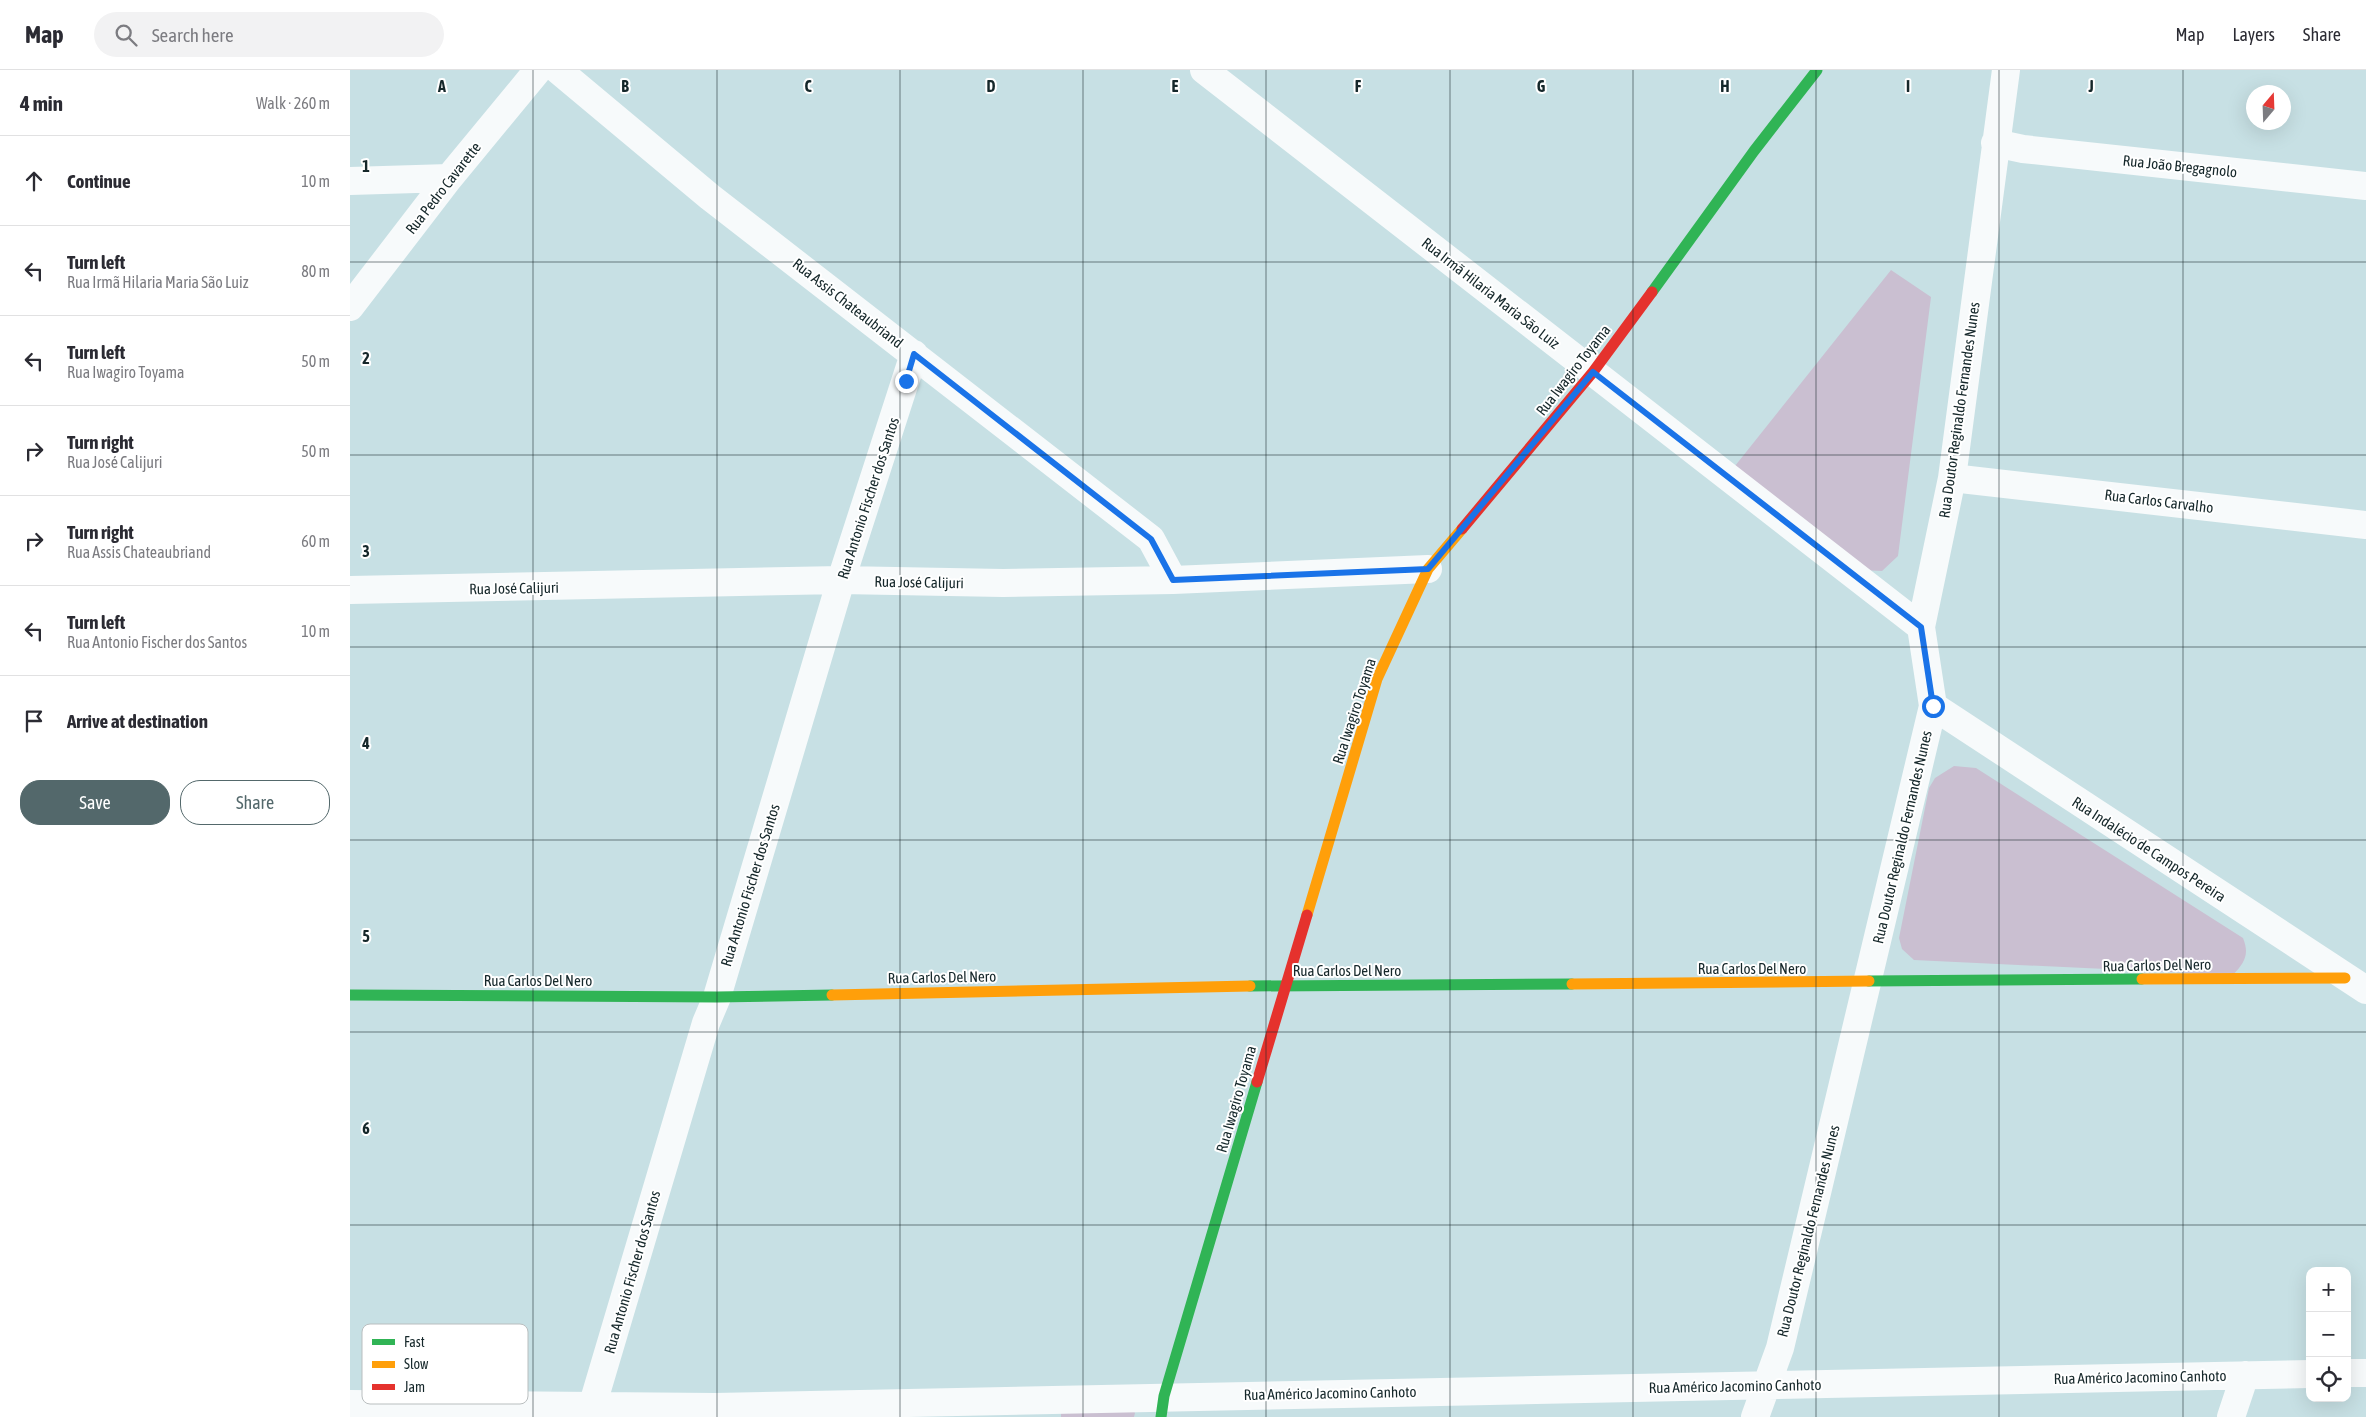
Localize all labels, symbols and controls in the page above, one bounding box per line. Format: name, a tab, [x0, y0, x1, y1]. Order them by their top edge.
search box	[94, 12, 444, 57]
text: Map	[25, 21, 64, 48]
icon: search	[112, 21, 140, 49]
text: Search here	[152, 24, 234, 46]
text: Map	[2175, 24, 2204, 45]
text: Layers	[2232, 24, 2275, 45]
text: Share	[2303, 24, 2341, 45]
text: A	[437, 77, 446, 95]
text: B	[621, 77, 629, 95]
text: C	[804, 77, 812, 95]
text: D	[987, 77, 996, 95]
text: E	[1172, 77, 1179, 95]
text: F	[1355, 77, 1362, 95]
text: G	[1537, 77, 1546, 95]
text: H	[1720, 77, 1730, 95]
text: I	[1906, 77, 1910, 95]
text: J	[2087, 77, 2094, 95]
north arrow	[2246, 85, 2291, 130]
text: 4 min	[20, 91, 63, 115]
text: Walk · 260 m	[256, 94, 330, 112]
street label: Rua Pedro Cavarette	[402, 139, 484, 237]
street label: Rua João Bregagnolo	[2122, 152, 2238, 180]
text: 1	[362, 157, 370, 175]
icon: ahead	[20, 167, 48, 195]
text: Continue	[67, 170, 131, 192]
text: 10 m	[301, 172, 330, 190]
street label: Rua Irmã Hilaria Maria São Luiz	[1419, 234, 1564, 352]
text: Turn left	[67, 251, 125, 273]
street label: Rua Assis Chateaubriand	[790, 255, 906, 351]
icon: left	[20, 257, 48, 285]
text: 80 m	[301, 262, 330, 280]
text: Rua Irmã Hilaria Maria São Luiz	[67, 273, 248, 291]
street label: Rua Doutor Reginaldo Fernandes Nunes	[1935, 301, 1983, 519]
street label: Rua Iwagiro Toyama	[1532, 321, 1614, 419]
text: Turn left	[67, 341, 125, 363]
icon: left	[20, 347, 48, 375]
text: 2	[362, 349, 370, 367]
text: 50 m	[301, 352, 330, 370]
text: Rua Iwagiro Toyama	[67, 363, 185, 381]
route end	[895, 370, 918, 393]
street label: Rua Antonio Fischer dos Santos	[834, 415, 902, 581]
text: Turn right	[67, 431, 134, 453]
icon: right	[20, 437, 48, 465]
text: 50 m	[301, 442, 330, 460]
text: Rua José Calijuri	[67, 453, 162, 471]
street label: Rua Carlos Carvalho	[2104, 486, 2214, 516]
text: Turn right	[67, 521, 134, 543]
icon: right	[20, 527, 48, 555]
text: 60 m	[301, 532, 330, 550]
text: 3	[362, 542, 370, 560]
text: Rua Assis Chateaubriand	[67, 543, 211, 561]
street label: Rua José Calijuri	[874, 573, 964, 591]
street label: Rua José Calijuri	[469, 579, 559, 597]
text: Turn left	[67, 611, 125, 633]
icon: left	[20, 617, 48, 645]
text: 10 m	[301, 622, 330, 640]
text: Rua Antonio Fischer dos Santos	[67, 633, 247, 651]
street label: Rua Iwagiro Toyama	[1329, 656, 1379, 766]
route start	[1922, 695, 1945, 718]
icon: arrive	[20, 707, 48, 735]
text: Arrive at destination	[67, 710, 208, 732]
street label: Rua Doutor Reginaldo Fernandes Nunes	[1869, 729, 1935, 945]
text: 4	[361, 734, 370, 752]
button: Save	[20, 780, 170, 825]
button: Share	[180, 780, 330, 825]
street label: Rua Indalécio de Campos Pereira	[2069, 793, 2229, 905]
street label: Rua Antonio Fischer dos Santos	[717, 802, 783, 968]
text: 5	[362, 927, 370, 945]
street label: Rua Carlos Del Nero	[2103, 956, 2211, 974]
street label: Rua Carlos Del Nero	[1698, 960, 1806, 977]
street label: Rua Carlos Del Nero	[1293, 962, 1401, 979]
street label: Rua Carlos Del Nero	[888, 968, 996, 986]
street label: Rua Carlos Del Nero	[484, 972, 592, 989]
street label: Rua Iwagiro Toyama	[1213, 1044, 1259, 1154]
text: 6	[362, 1119, 370, 1137]
street label: Rua Doutor Reginaldo Fernandes Nunes	[1773, 1123, 1843, 1339]
street label: Rua Antonio Fischer dos Santos	[601, 1188, 663, 1356]
map controls	[2306, 1267, 2351, 1402]
button: +	[2306, 1267, 2351, 1312]
button: −	[2306, 1312, 2351, 1357]
legend	[362, 1324, 528, 1404]
text: Fast	[404, 1334, 425, 1350]
text: Slow	[404, 1356, 429, 1372]
button: locate	[2306, 1357, 2351, 1402]
street label: Rua Américo Jacomino Canhoto	[2053, 1367, 2227, 1387]
street label: Rua Américo Jacomino Canhoto	[1648, 1376, 1822, 1396]
text: Jam	[404, 1379, 425, 1395]
street label: Rua Américo Jacomino Canhoto	[1243, 1383, 1417, 1403]

